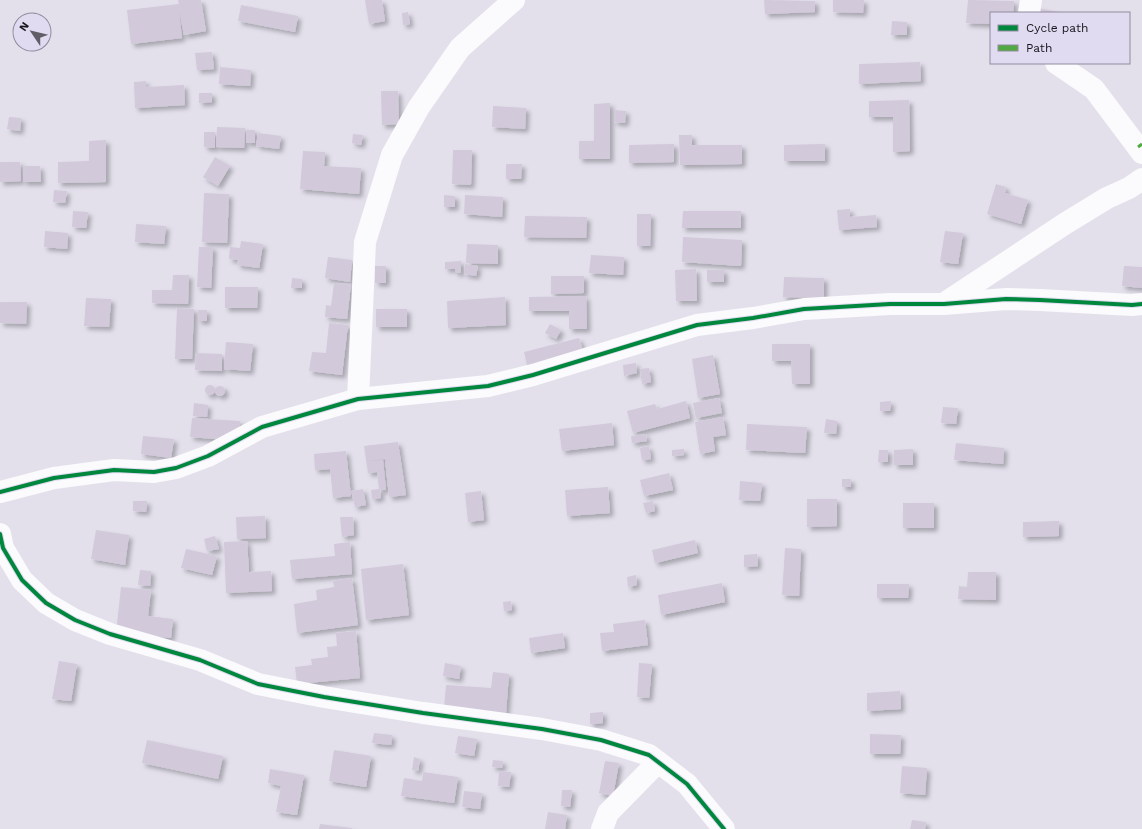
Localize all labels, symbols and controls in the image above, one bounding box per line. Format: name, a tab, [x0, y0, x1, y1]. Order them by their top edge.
north arrow	[12, 12, 52, 52]
legend	[990, 12, 1130, 64]
text: N	[17, 19, 32, 34]
text: Cycle path	[1026, 21, 1088, 35]
text: Path	[1026, 41, 1052, 55]

